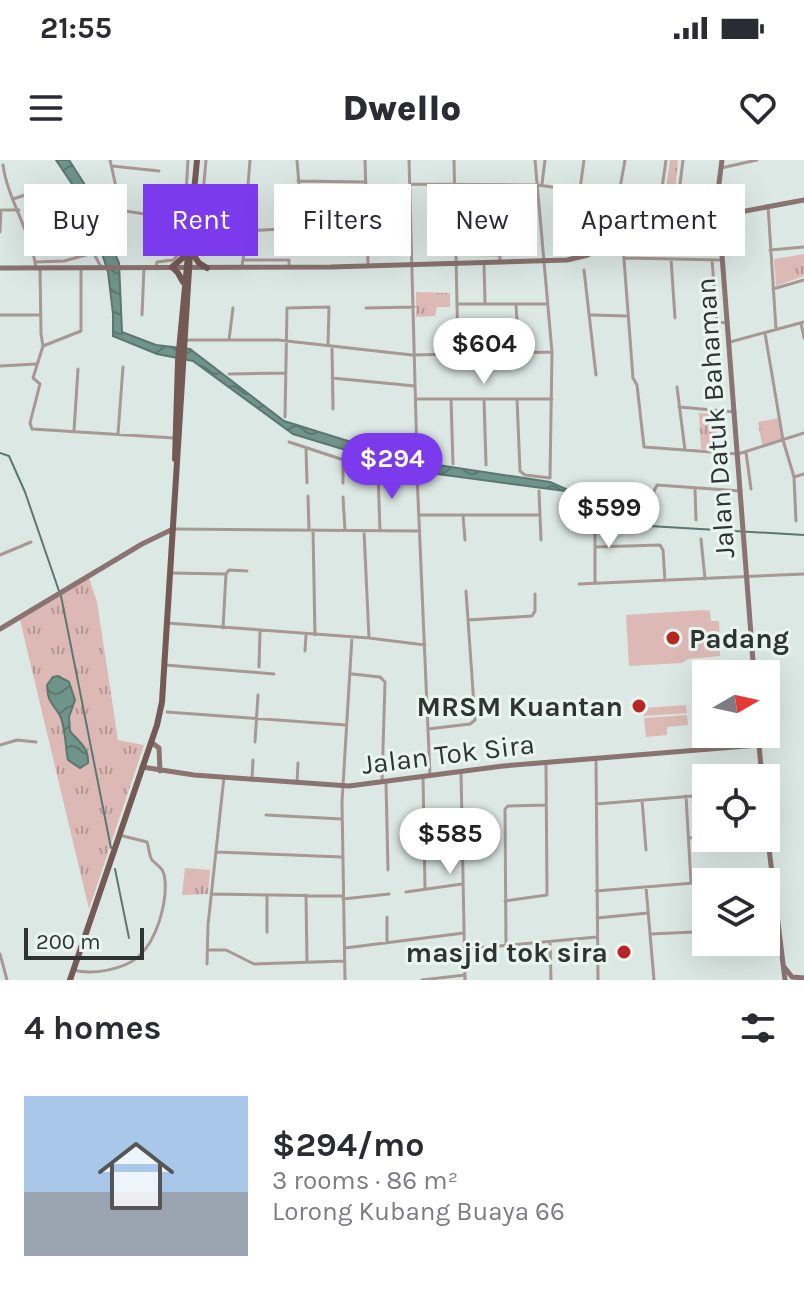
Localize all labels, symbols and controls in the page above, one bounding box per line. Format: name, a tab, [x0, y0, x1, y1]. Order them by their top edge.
text: 21:55	[40, 10, 112, 46]
icon: menu	[24, 86, 68, 130]
icon: heart	[736, 86, 780, 130]
text: Dwello	[343, 87, 461, 129]
chip: Buy	[24, 184, 127, 256]
chip: Rent	[143, 184, 258, 256]
chip: Filters	[274, 184, 411, 256]
chip: New	[427, 184, 537, 256]
chip: Apartment	[553, 184, 745, 256]
street label: Jalan Datuk Bahaman	[689, 277, 741, 559]
pin: $604	[437, 318, 531, 386]
text: $604	[451, 328, 517, 359]
pin: $294	[345, 433, 439, 501]
text: $294	[360, 443, 424, 474]
pin: $599	[562, 482, 656, 550]
text: $599	[577, 492, 641, 523]
place label: Padang	[689, 622, 789, 655]
marker: Padang	[664, 629, 682, 647]
north arrow	[692, 660, 780, 748]
map controls	[692, 660, 780, 956]
place label: MRSM Kuantan	[417, 690, 623, 723]
marker: MRSM Kuantan	[630, 697, 648, 715]
street label: Jalan Tok Sira	[360, 727, 536, 781]
button: locate	[692, 764, 780, 852]
pin: $585	[403, 808, 497, 876]
text: $585	[418, 818, 483, 849]
button: layers	[692, 868, 780, 956]
scale bar	[24, 924, 144, 960]
text: 200 m	[36, 929, 101, 955]
place label: masjid tok sira	[406, 936, 608, 969]
marker: masjid tok sira	[615, 943, 633, 961]
icon: filters	[736, 1006, 780, 1050]
text: 4 homes	[24, 1008, 161, 1048]
text: $294/mo	[272, 1125, 425, 1165]
icon: home	[88, 1128, 184, 1224]
text: 3 rooms · 86 m²	[272, 1165, 458, 1196]
text: Lorong Kubang Buaya 66	[272, 1196, 565, 1227]

